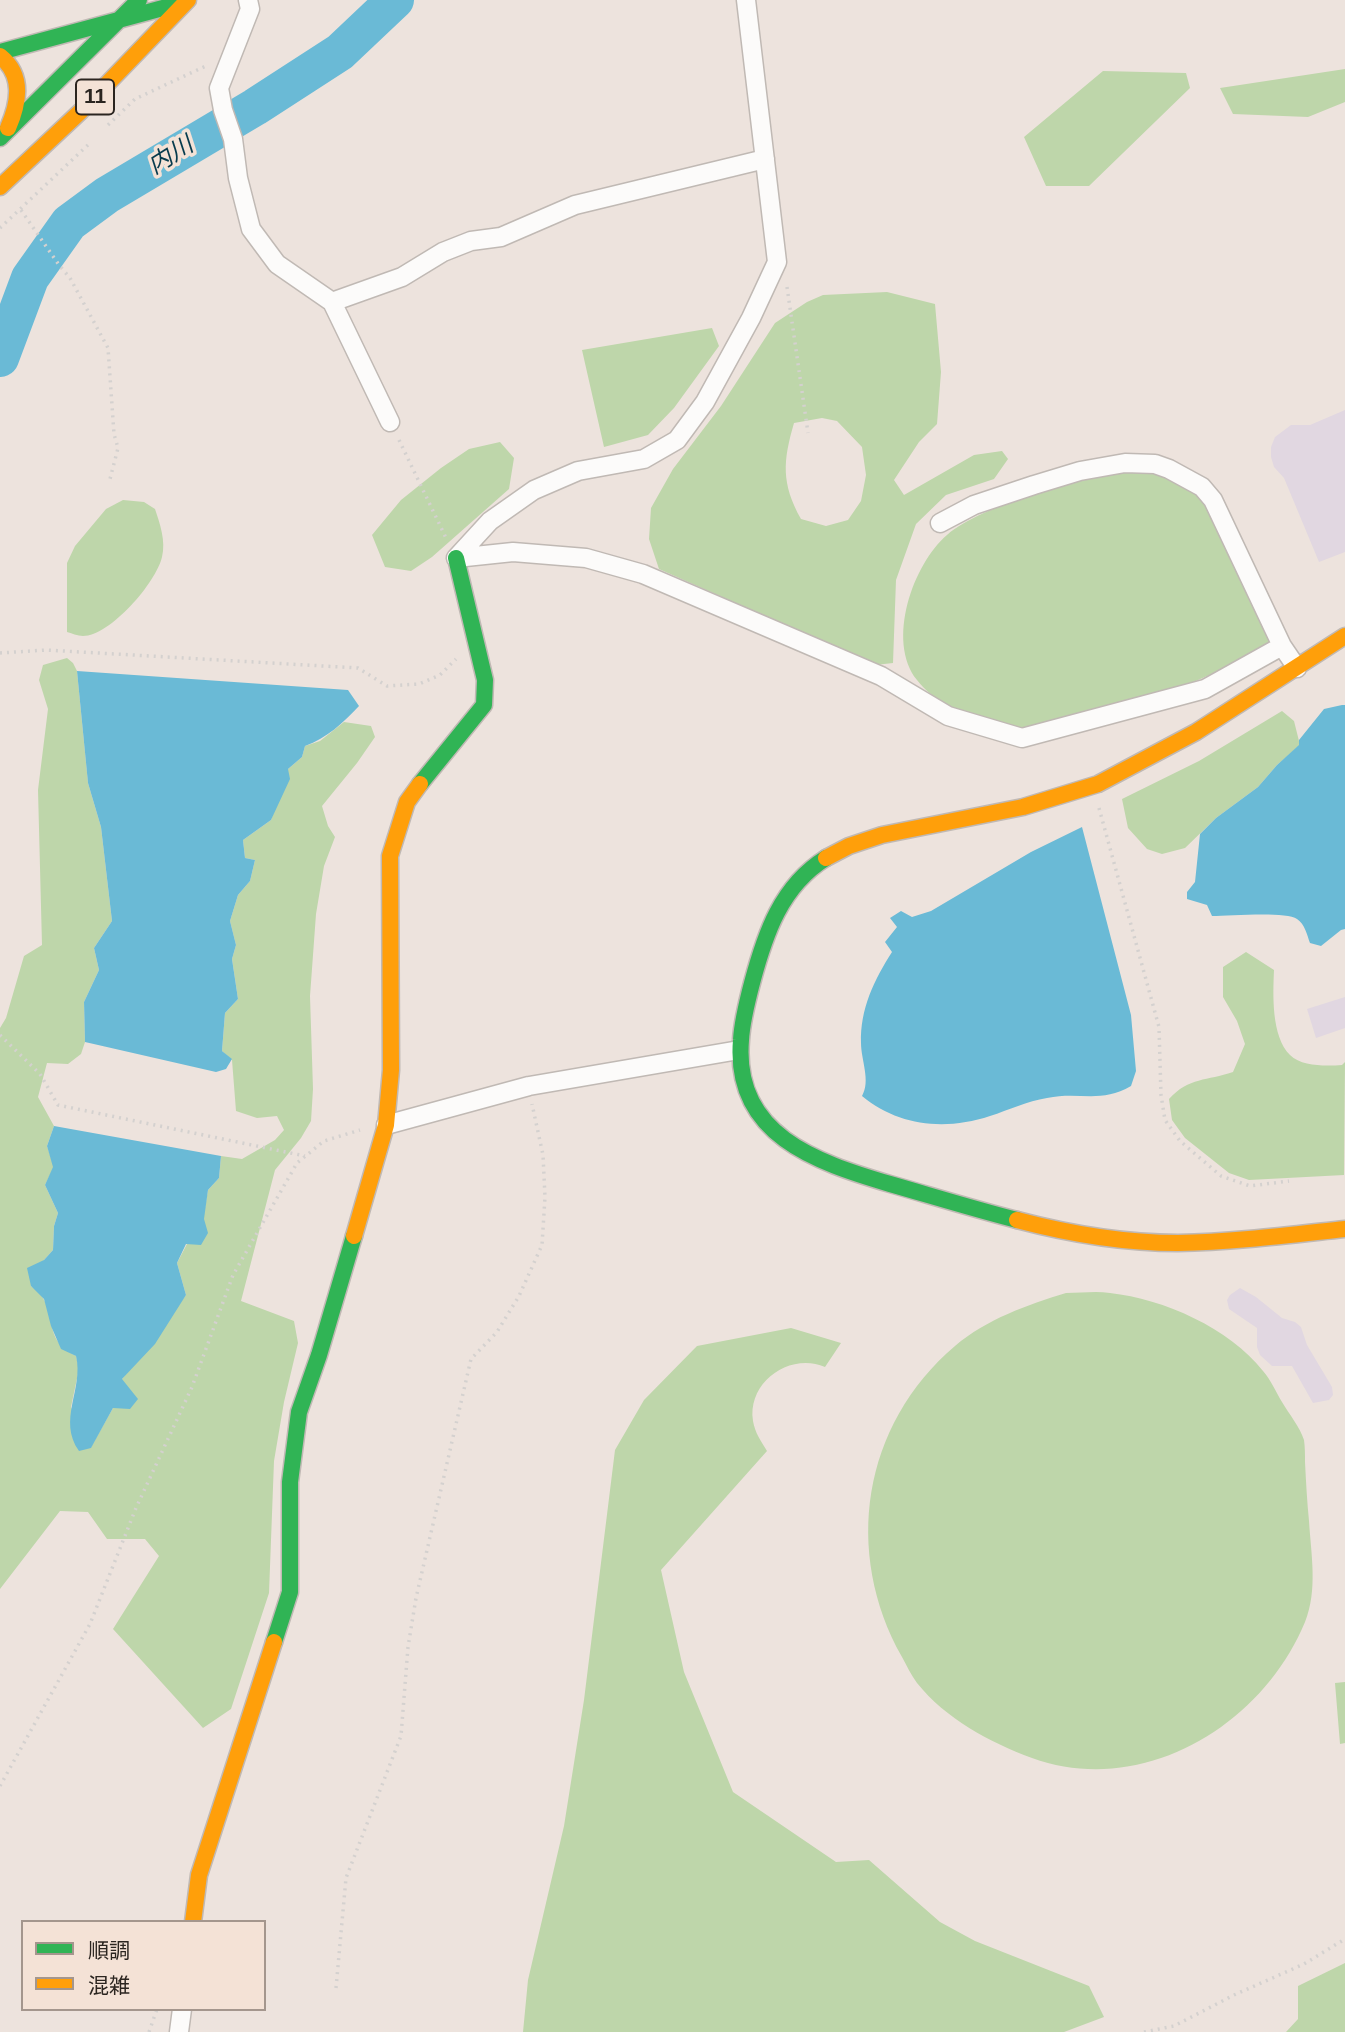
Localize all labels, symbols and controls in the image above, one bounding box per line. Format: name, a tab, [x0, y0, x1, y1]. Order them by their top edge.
road number: 11	[76, 80, 114, 114]
water label: 内川	[143, 131, 199, 181]
legend	[21, 1920, 266, 2011]
text: 順調	[88, 1939, 130, 1962]
text: 混雑	[88, 1974, 130, 1997]

